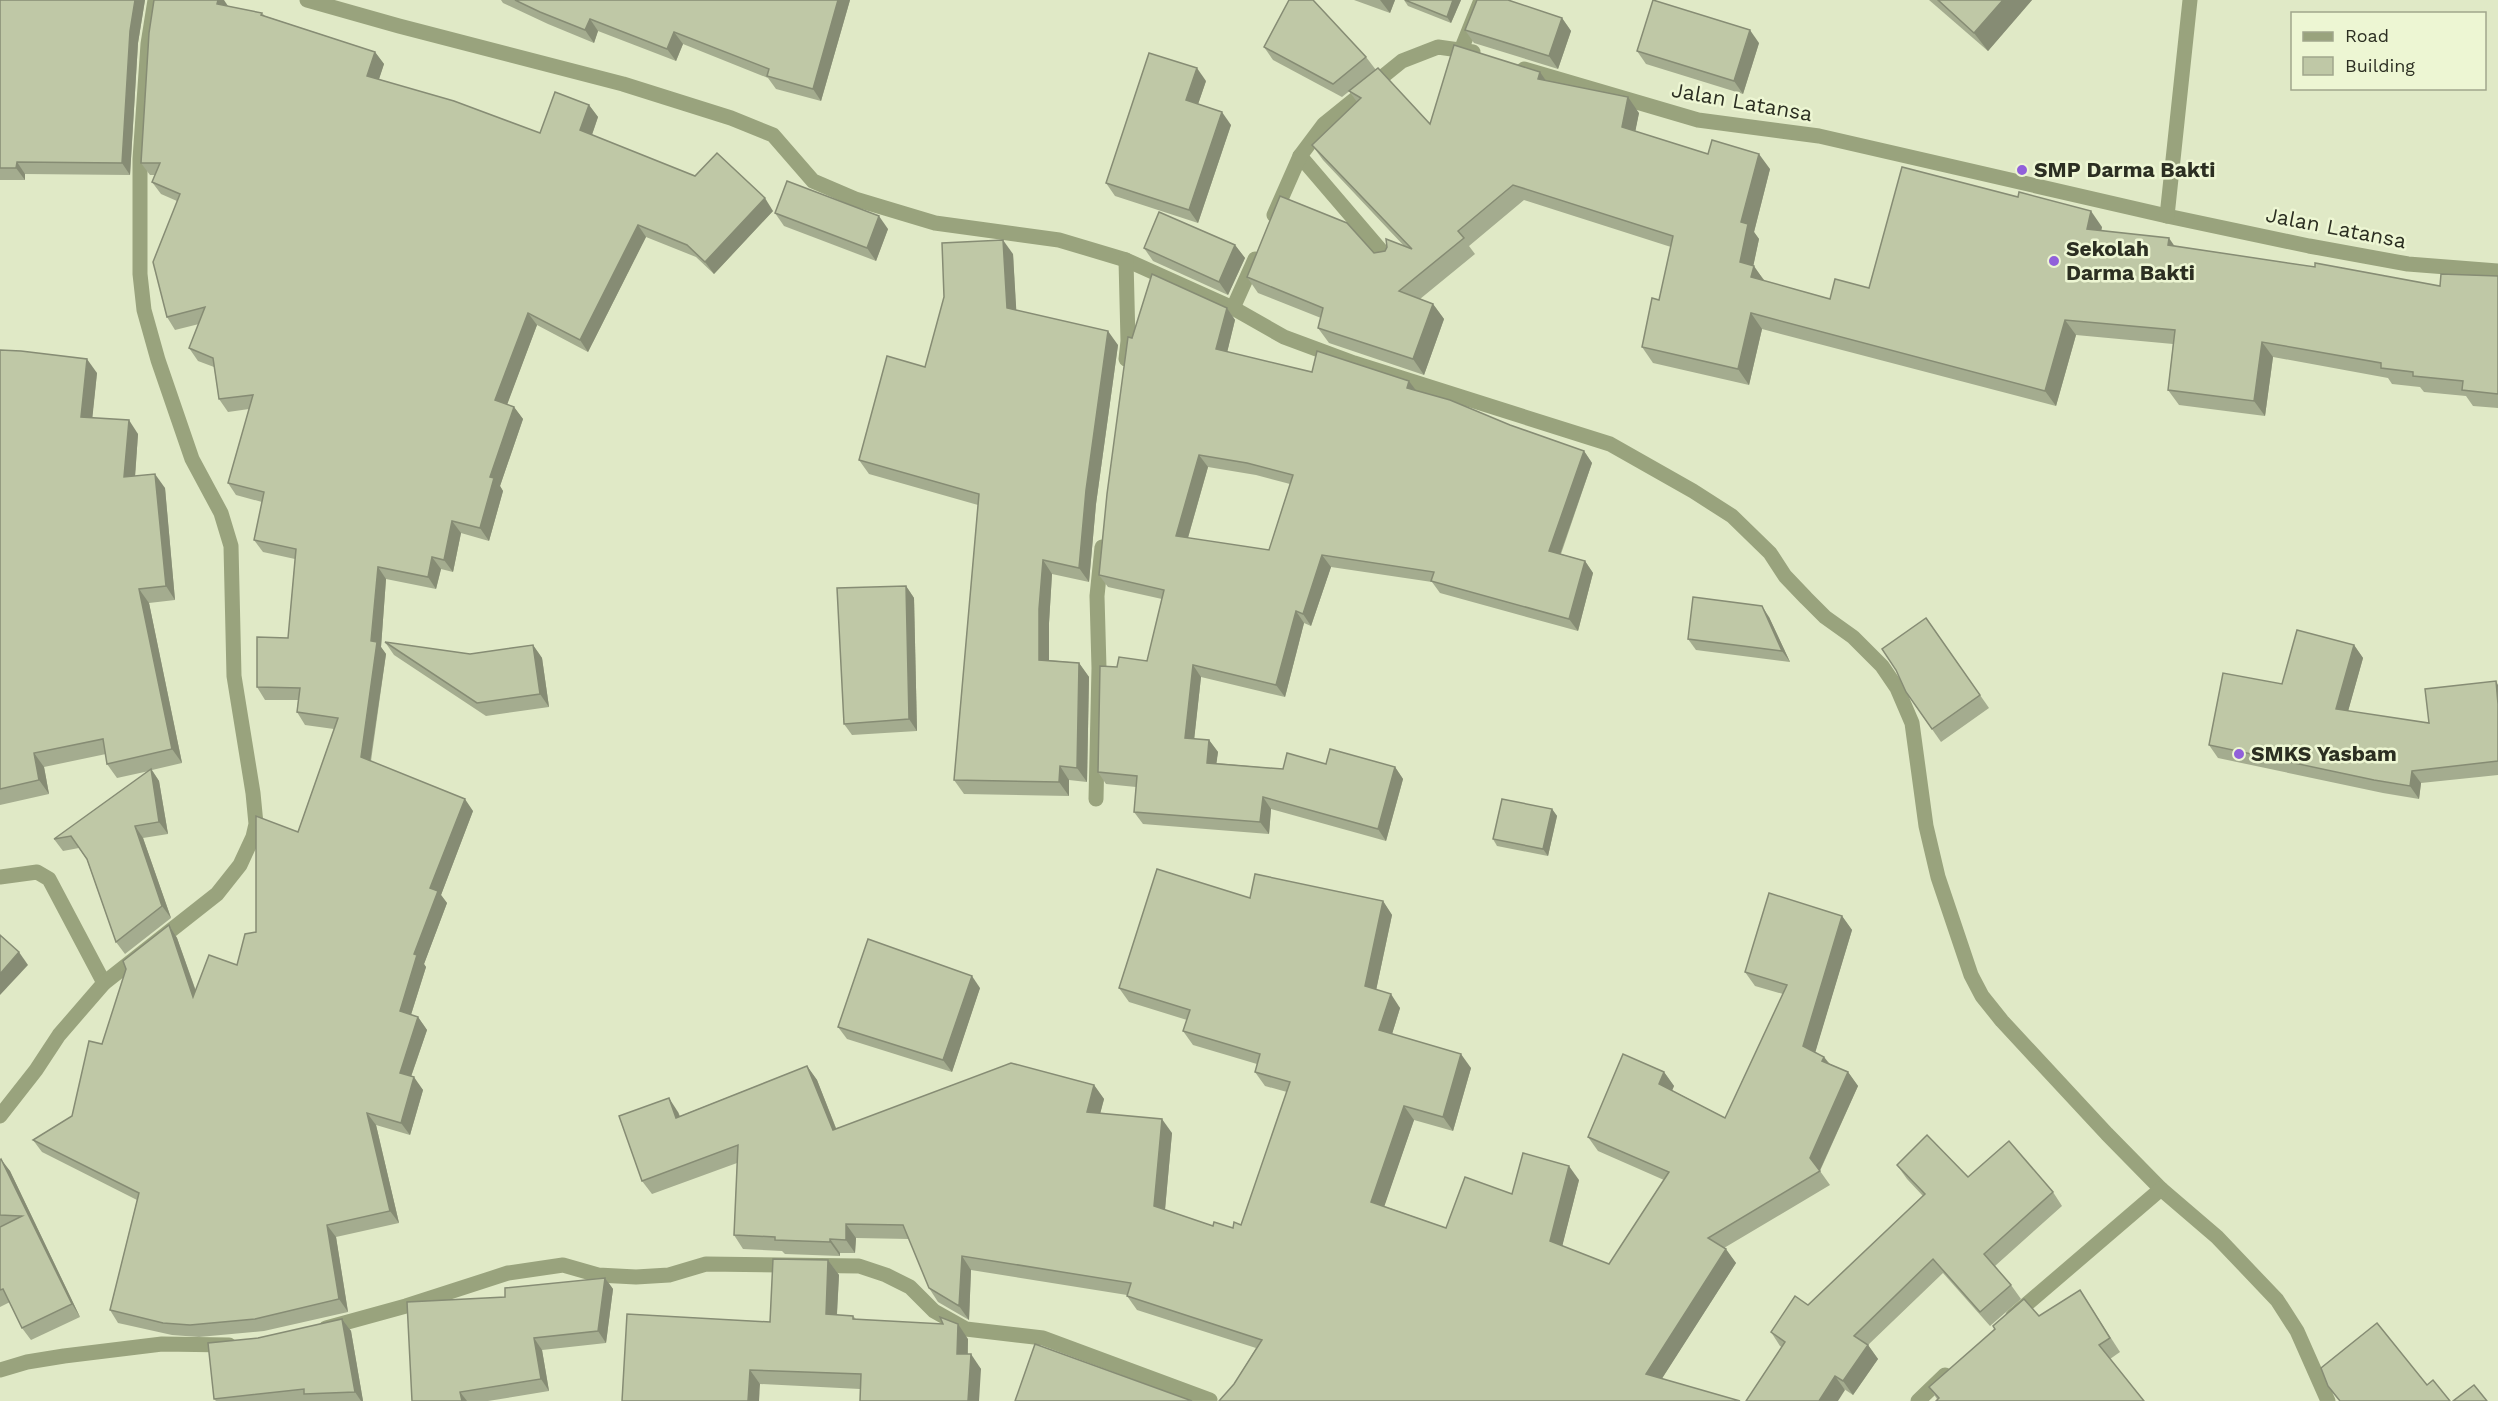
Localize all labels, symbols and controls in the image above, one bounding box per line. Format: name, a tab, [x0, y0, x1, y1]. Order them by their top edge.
legend	[2291, 12, 2486, 90]
text: Road	[2345, 25, 2389, 46]
text: Building	[2345, 55, 2415, 76]
street label: Jalan Latansa	[1670, 77, 1815, 126]
place label: SMP Darma Bakti	[2034, 157, 2215, 182]
marker: SMP Darma Bakti	[2015, 163, 2029, 177]
street label: Jalan Latansa	[2264, 202, 2409, 253]
place label: Sekolah Darma Bakti	[2066, 236, 2195, 285]
marker: Sekolah Darma Bakti	[2047, 254, 2061, 268]
place label: SMKS Yasbam	[2251, 741, 2397, 766]
marker: SMKS Yasbam	[2232, 747, 2246, 761]

